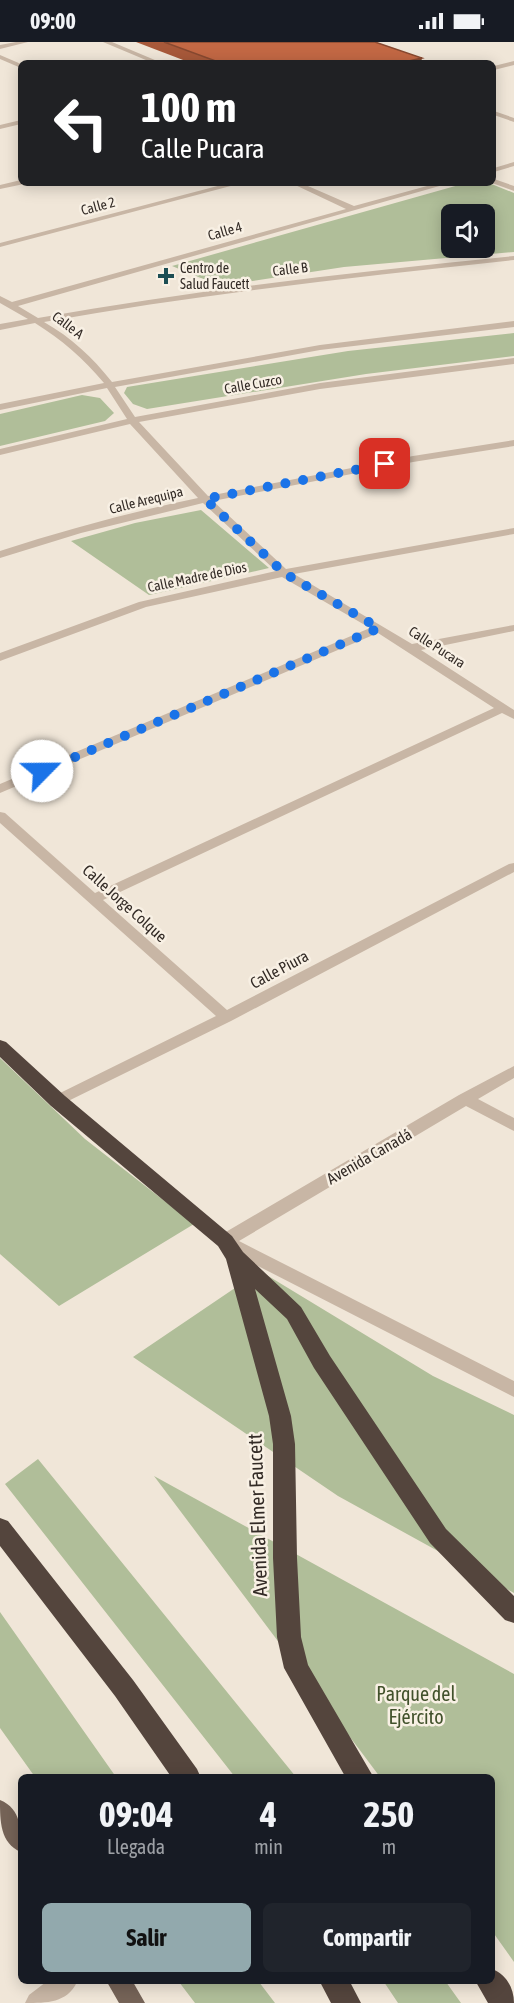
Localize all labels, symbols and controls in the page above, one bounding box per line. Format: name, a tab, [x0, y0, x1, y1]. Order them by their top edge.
text: 09:00	[30, 8, 76, 34]
text: 100 m	[141, 83, 236, 131]
icon: left	[42, 84, 120, 162]
text: Calle Pucara	[141, 133, 265, 164]
street label: Calle 2	[79, 194, 117, 218]
map controls	[441, 204, 495, 258]
button: sound	[441, 204, 495, 258]
street label: Calle 4	[206, 218, 244, 244]
street label: Calle B	[272, 259, 309, 279]
place label: Centro de Salud Faucett	[180, 260, 250, 292]
marker: Centro de Salud Faucett	[157, 267, 175, 285]
street label: Calle A	[49, 308, 87, 342]
street label: Calle Cuzco	[223, 371, 283, 397]
pin	[359, 438, 410, 489]
icon: arrive	[368, 447, 401, 480]
street label: Calle Arequipa	[107, 483, 185, 517]
street label: Calle Madre de Dios	[146, 559, 248, 595]
street label: Calle Pucara	[406, 623, 468, 671]
position arrow	[10, 739, 74, 803]
street label: Calle Jorge Colque	[79, 861, 171, 946]
street label: Calle Piura	[247, 946, 311, 992]
street label: Avenida Canadá	[323, 1124, 415, 1188]
street label: Avenida Elmer Faucett	[243, 1433, 271, 1597]
park label: Parque del Ejército	[376, 1682, 456, 1728]
text: 09:04	[99, 1793, 173, 1835]
text: 4	[260, 1793, 277, 1835]
text: 250	[364, 1793, 414, 1835]
text: Llegada	[107, 1835, 165, 1858]
text: min	[254, 1835, 283, 1858]
text: m	[382, 1835, 396, 1858]
button: Salir	[42, 1903, 251, 1972]
button: Compartir	[263, 1903, 471, 1972]

